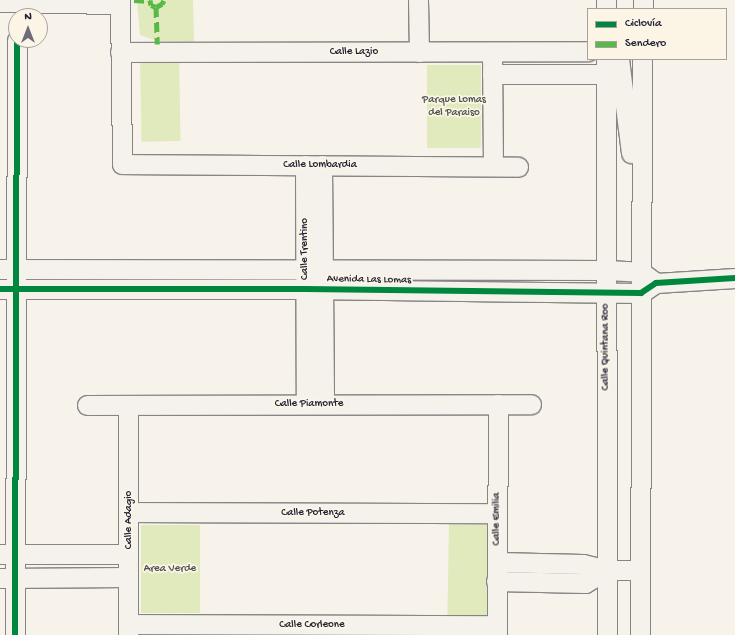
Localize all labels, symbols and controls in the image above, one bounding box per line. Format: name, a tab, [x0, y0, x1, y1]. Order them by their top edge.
north arrow	[8, 8, 48, 48]
legend	[587, 8, 727, 60]
text: N	[24, 11, 32, 23]
text: Ciclovía	[625, 17, 662, 31]
text: Sendero	[625, 37, 666, 51]
street label: Calle Lazio	[330, 45, 378, 59]
park label: Parque Lomas del Paraiso	[422, 94, 486, 120]
street label: Calle Lombardia	[283, 158, 357, 172]
street label: Calle Trentino	[298, 218, 312, 280]
street label: Avenida Las Lomas	[327, 273, 411, 287]
street label: Calle Quintana Roo	[599, 303, 613, 391]
street label: Calle Piamonte	[275, 397, 343, 411]
street label: Calle Adagio	[122, 491, 136, 549]
street label: Calle Emilia	[490, 492, 504, 546]
street label: Calle Potenza	[281, 506, 345, 520]
park label: Area Verde	[144, 562, 196, 576]
street label: Calle Corleone	[279, 618, 345, 632]

